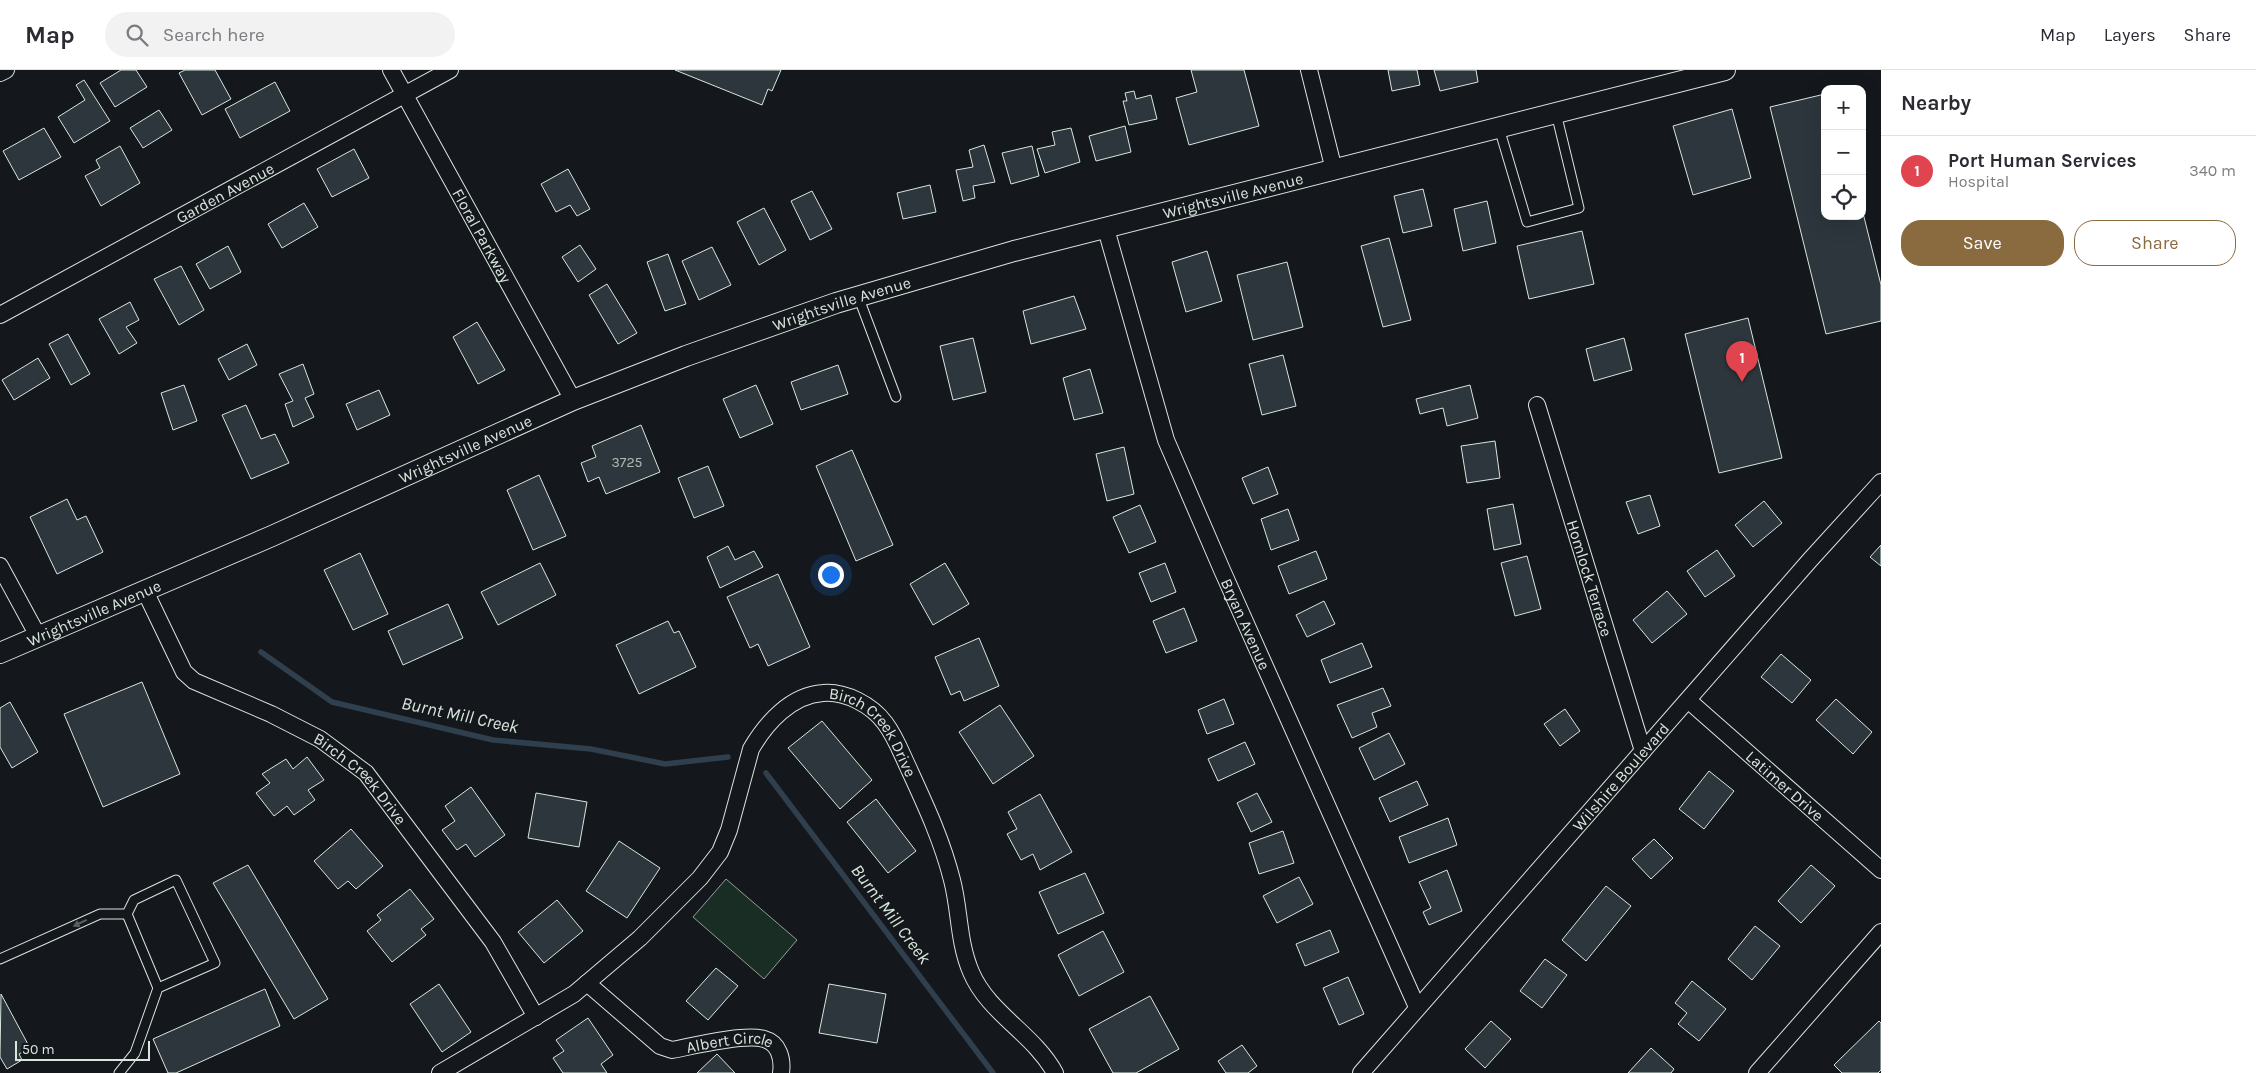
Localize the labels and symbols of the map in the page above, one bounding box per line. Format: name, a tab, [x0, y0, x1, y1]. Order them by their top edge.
street label: Garden Avenue	[173, 159, 277, 227]
street label: Wrightsville Avenue	[1161, 169, 1305, 223]
street label: Floral Parkway	[448, 185, 516, 287]
street label: Wrightsville Avenue	[770, 273, 913, 335]
pin: 1	[1726, 341, 1758, 382]
street label: Wrightsville Avenue	[396, 411, 535, 488]
house number: 3725	[612, 454, 643, 471]
street label: Homlock Terrace	[1563, 518, 1616, 639]
your location	[818, 562, 844, 588]
street label: Bryan Avenue	[1217, 575, 1274, 673]
street label: Wrightsville Avenue	[24, 576, 164, 650]
street label: Birch Creek Drive	[828, 684, 920, 780]
water label: Burnt Mill Creek	[399, 692, 521, 738]
street label: Wilshire Boulevard	[1568, 719, 1673, 835]
street label: Birch Creek Drive	[311, 729, 410, 829]
street label: Latimer Drive	[1742, 747, 1828, 825]
water label: Burnt Mill Creek	[846, 860, 936, 969]
one-way arrow	[73, 919, 87, 927]
street label: Albert Circle	[684, 1028, 777, 1057]
scale bar	[15, 1038, 150, 1061]

